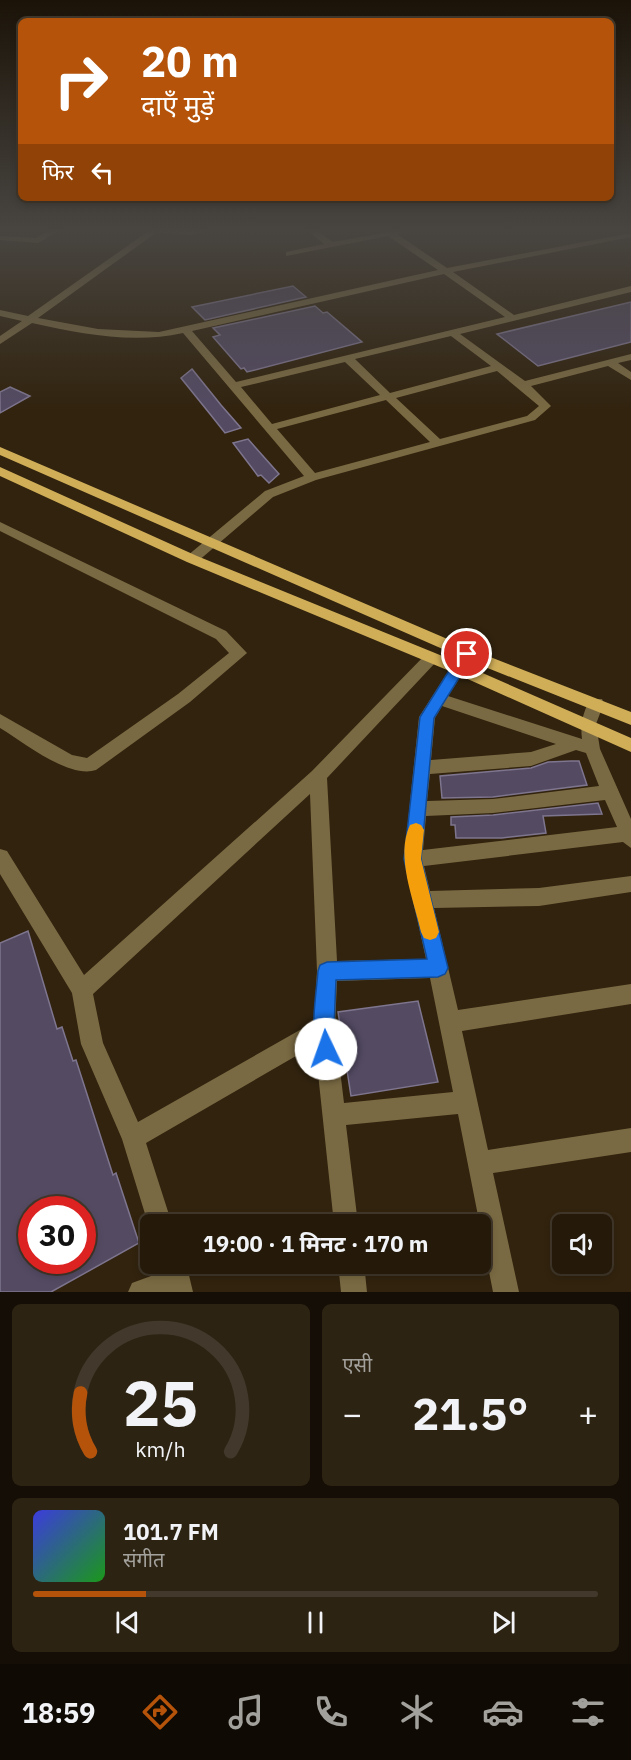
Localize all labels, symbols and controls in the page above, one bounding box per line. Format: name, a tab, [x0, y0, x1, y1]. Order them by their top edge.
text: 20 m	[141, 34, 239, 89]
icon: right	[42, 42, 120, 120]
text: दाएँ मुड़ें	[141, 87, 214, 122]
icon: left	[86, 156, 119, 189]
text: फिर	[42, 157, 74, 186]
pin	[441, 628, 492, 679]
icon: arrive	[450, 637, 483, 670]
position arrow	[294, 1017, 358, 1081]
speed limit sign: 30	[18, 1196, 96, 1274]
map controls	[552, 1214, 612, 1274]
button: sound	[552, 1214, 612, 1274]
text: 19:00 · 1 मिनट · 170 m	[203, 1229, 428, 1258]
text: एसी	[343, 1351, 372, 1378]
text: 25	[123, 1362, 198, 1443]
text: 21.5°	[412, 1384, 528, 1442]
text: −	[343, 1392, 362, 1435]
text: +	[578, 1392, 598, 1435]
text: km/h	[136, 1435, 186, 1463]
text: 101.7 FM	[123, 1517, 219, 1546]
text: संगीत	[123, 1546, 164, 1573]
icon: previous	[111, 1606, 144, 1639]
icon: pause	[299, 1606, 332, 1639]
icon: next	[487, 1606, 520, 1639]
icon: directions	[139, 1691, 181, 1733]
icon: music	[225, 1691, 267, 1733]
icon: phone	[310, 1691, 352, 1733]
icon: climate	[396, 1691, 438, 1733]
icon: car	[482, 1691, 524, 1733]
icon: filters	[567, 1691, 609, 1733]
text: 18:59	[22, 1695, 96, 1730]

